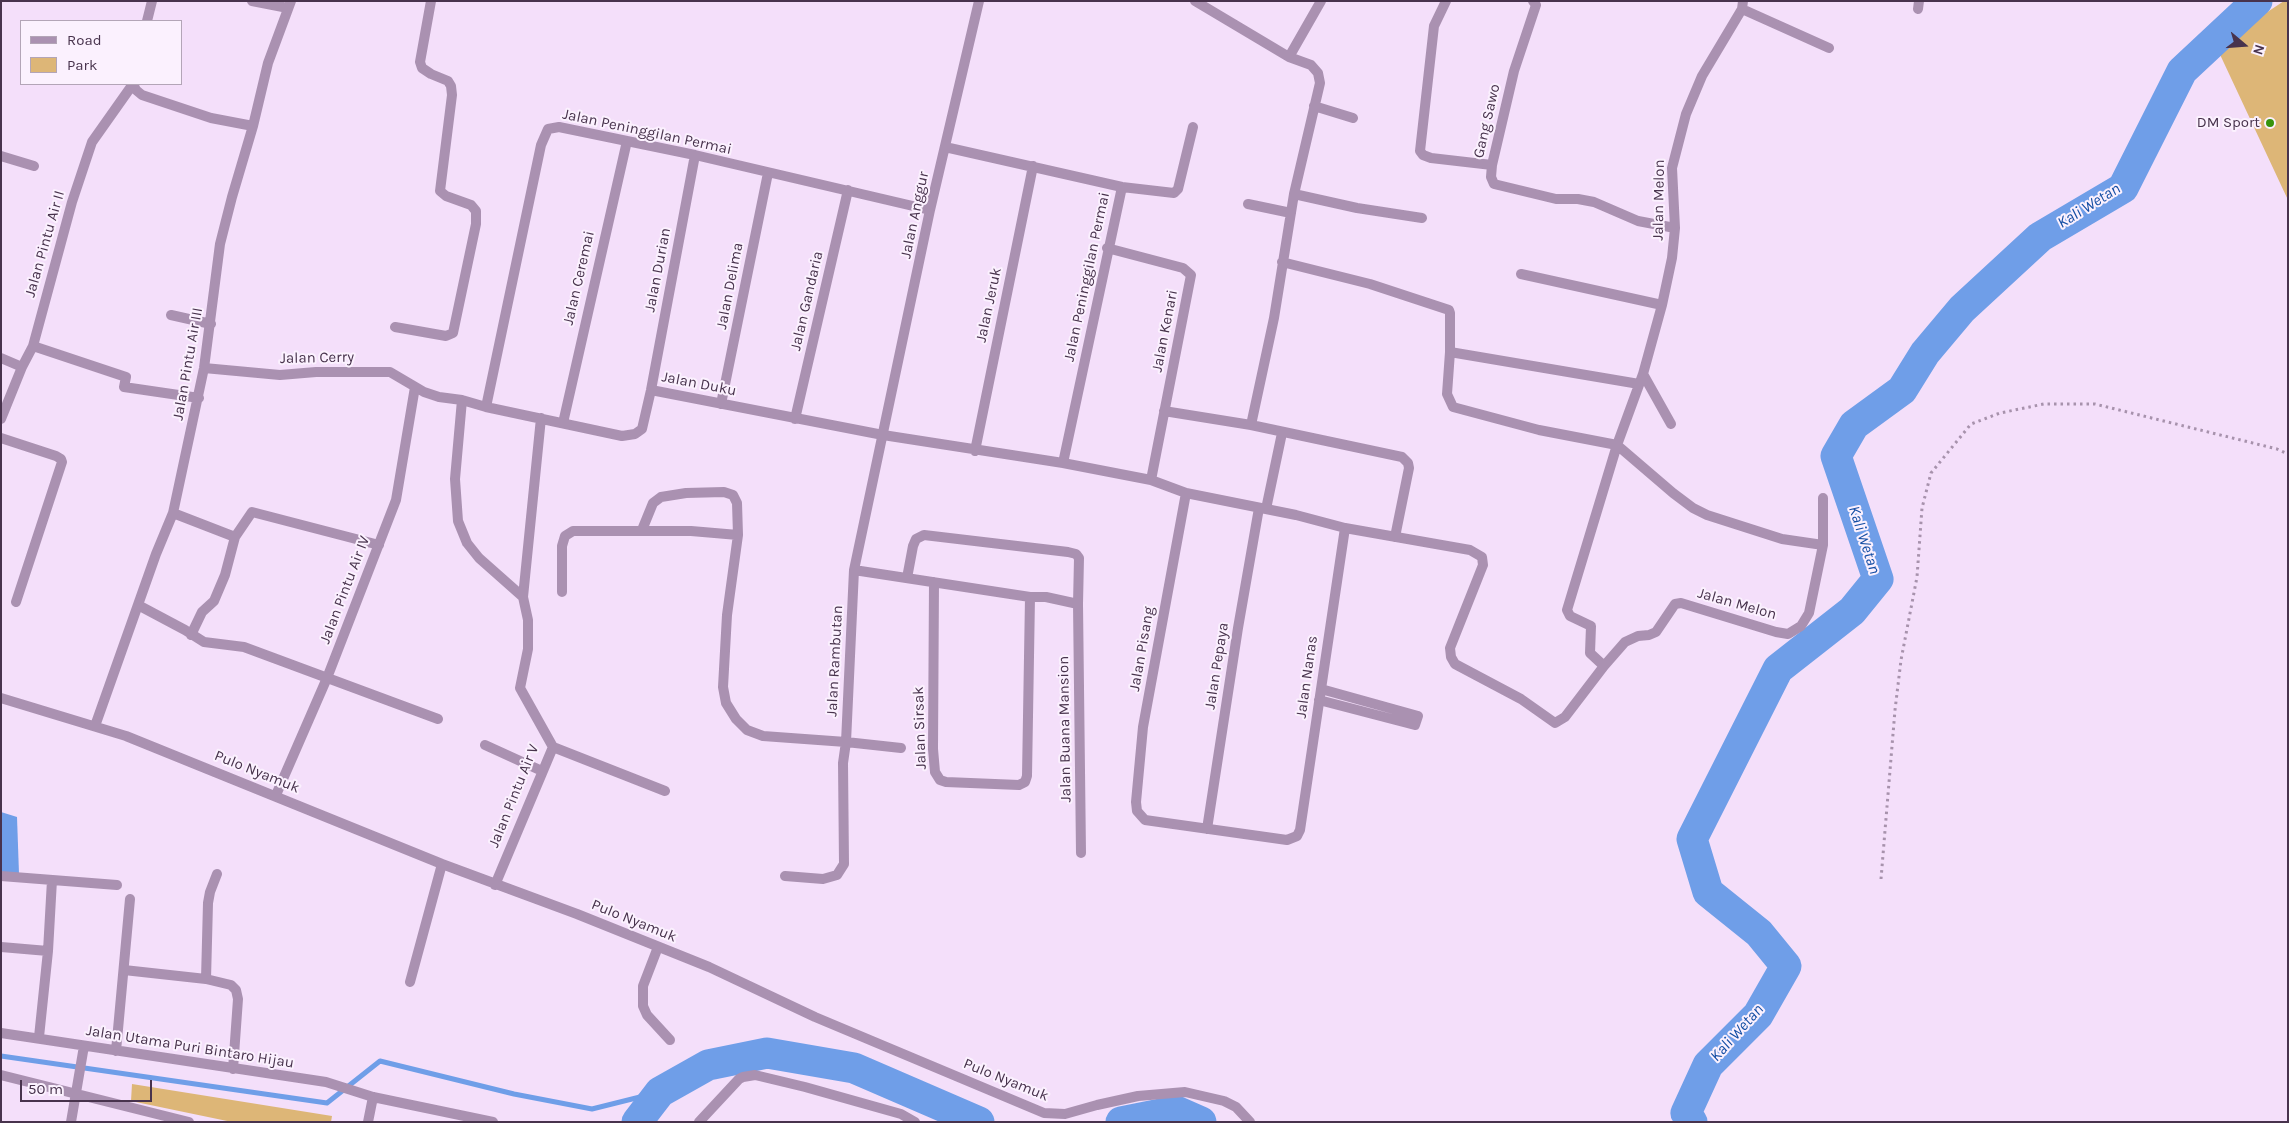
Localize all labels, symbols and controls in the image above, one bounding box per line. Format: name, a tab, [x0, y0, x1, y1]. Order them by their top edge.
legend	[20, 20, 182, 85]
north arrow	[2219, 20, 2269, 70]
text: Road	[67, 31, 102, 49]
text: N	[2249, 42, 2268, 57]
text: Park	[67, 56, 97, 74]
street label: Gang Sawo	[1470, 82, 1504, 160]
street label: Jalan Peninggilan Permai	[561, 105, 733, 159]
place label: DM Sport	[2197, 114, 2260, 132]
marker: DM Sport	[2264, 117, 2276, 129]
street label: Jalan Melon	[1649, 159, 1669, 241]
street label: Jalan Anggur	[897, 170, 933, 260]
water label: Kali Wetan	[2054, 179, 2124, 233]
street label: Jalan Pintu Air II	[21, 189, 69, 299]
street label: Jalan Peninggilan Permai	[1060, 191, 1114, 363]
street label: Jalan Durian	[641, 226, 675, 314]
street label: Jalan Ceremai	[559, 229, 599, 327]
street label: Jalan Delima	[713, 241, 747, 331]
street label: Jalan Gandaria	[787, 249, 827, 353]
street label: Jalan Jeruk	[972, 266, 1006, 344]
street label: Jalan Kenari	[1148, 288, 1182, 374]
street label: Jalan Pintu Air III	[169, 306, 207, 422]
street label: Jalan Cerry	[280, 348, 354, 368]
street label: Jalan Duku	[660, 368, 738, 400]
water label: Kali Wetan	[1844, 503, 1884, 577]
street label: Jalan Pintu Air IV	[316, 533, 374, 647]
street label: Jalan Melon	[1695, 584, 1779, 624]
street label: Jalan Rambutan	[823, 605, 847, 717]
street label: Jalan Pisang	[1126, 605, 1158, 693]
street label: Jalan Pepaya	[1201, 621, 1233, 711]
street label: Jalan Nanas	[1292, 635, 1322, 719]
street label: Jalan Buana Mansion	[1055, 656, 1075, 802]
street label: Jalan Sirsak	[910, 686, 930, 770]
street label: Jalan Pintu Air V	[485, 742, 543, 850]
street label: Pulo Nyamuk	[212, 747, 302, 797]
street label: Pulo Nyamuk	[589, 896, 679, 946]
water label: Kali Wetan	[1706, 1000, 1768, 1066]
street label: Jalan Utama Puri Bintaro Hijau	[85, 1022, 295, 1072]
street label: Pulo Nyamuk	[961, 1055, 1051, 1105]
scale bar	[22, 1070, 155, 1102]
text: 50 m	[28, 1080, 63, 1098]

